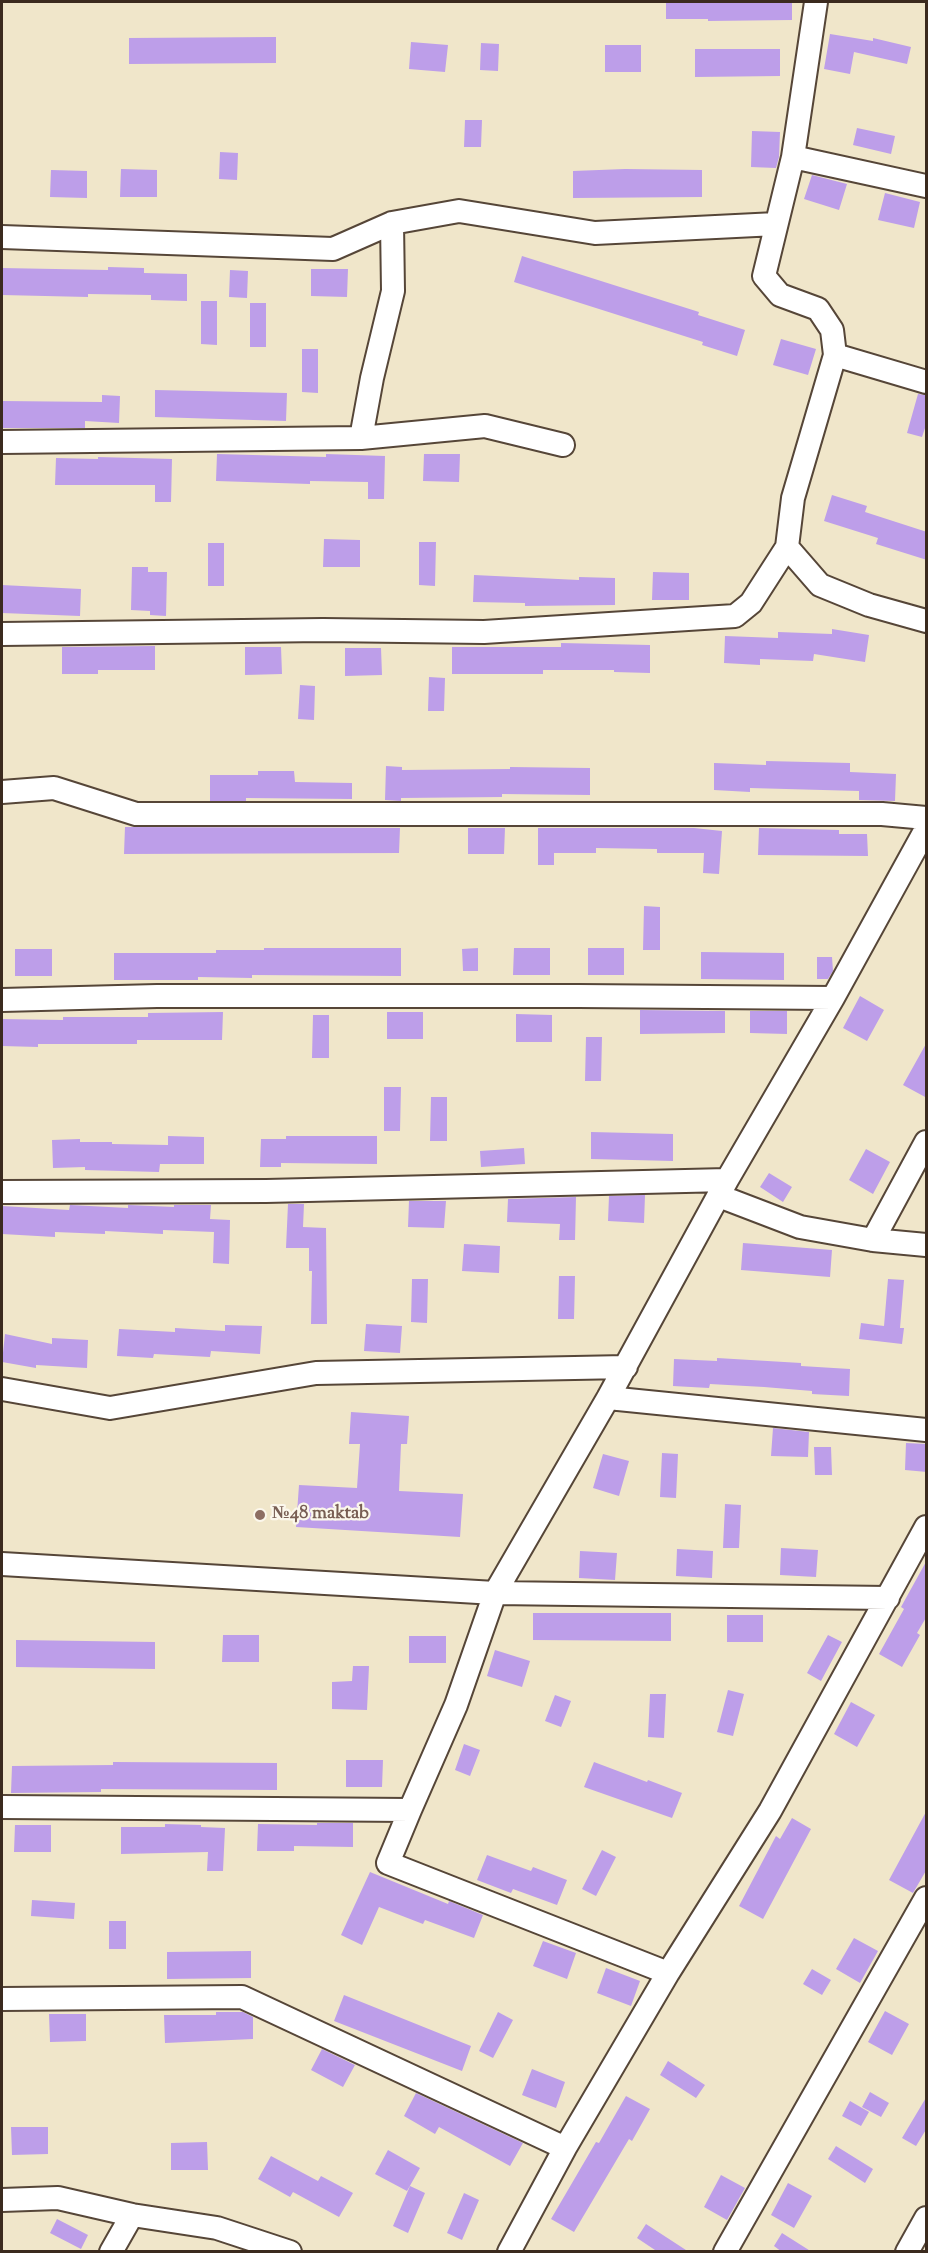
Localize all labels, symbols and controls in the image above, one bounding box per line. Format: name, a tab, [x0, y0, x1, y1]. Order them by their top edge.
place label: №48 maktab	[272, 1504, 369, 1526]
marker: №48 maktab	[253, 1508, 267, 1522]

